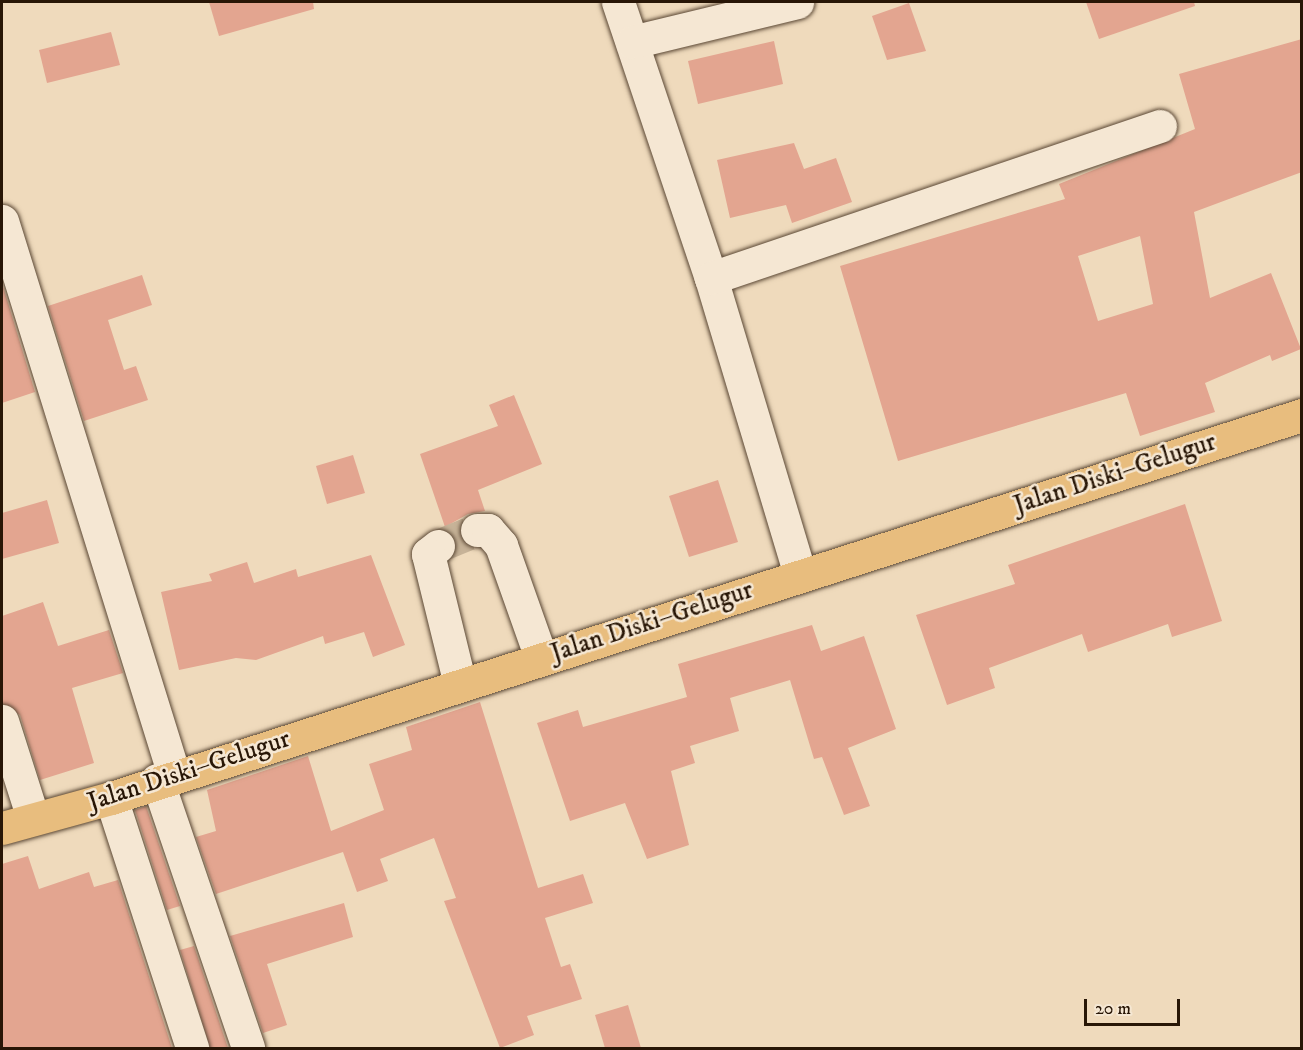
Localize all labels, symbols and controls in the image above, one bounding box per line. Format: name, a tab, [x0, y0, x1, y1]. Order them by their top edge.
street label: Jalan Diski–Gelugur	[1010, 427, 1220, 521]
street label: Jalan Diski–Gelugur	[547, 575, 757, 669]
street label: Jalan Diski–Gelugur	[84, 724, 294, 818]
scale bar	[1087, 987, 1183, 1025]
text: 20 m	[1095, 998, 1131, 1020]

